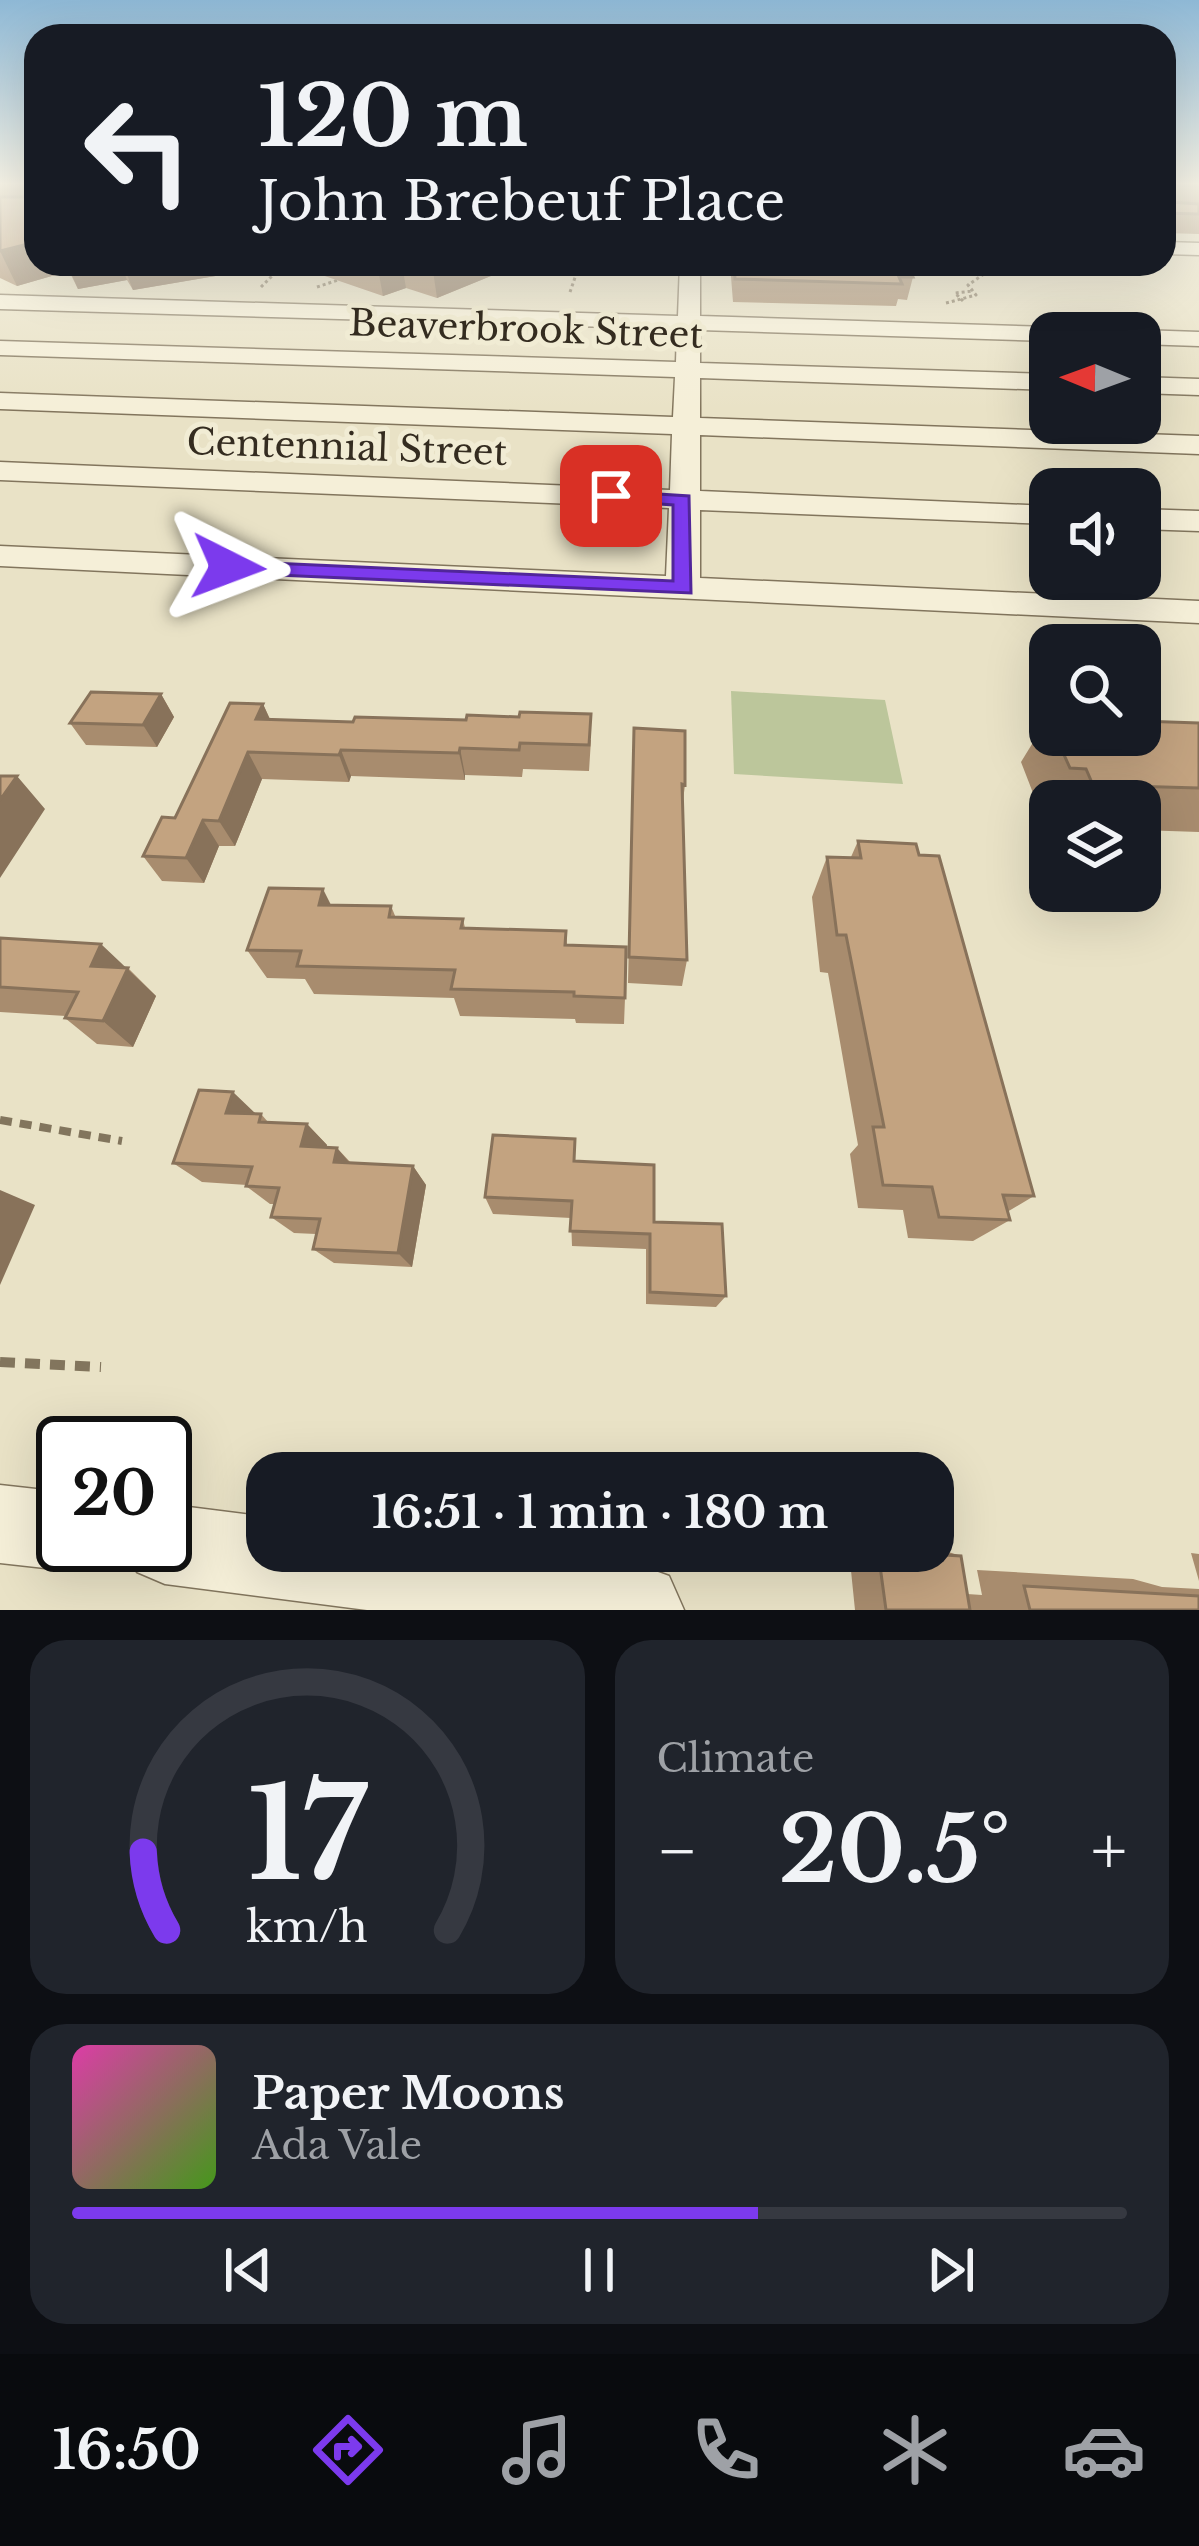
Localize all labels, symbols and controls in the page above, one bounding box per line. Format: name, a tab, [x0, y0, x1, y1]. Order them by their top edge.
text: 120 m	[258, 65, 528, 169]
icon: left	[60, 72, 216, 228]
text: John Brebeuf Place	[258, 168, 785, 235]
street label: Beaverbrook Street	[348, 300, 704, 358]
north arrow	[1029, 312, 1161, 444]
map controls	[1029, 312, 1161, 912]
street label: Centennial Street	[186, 419, 508, 475]
pin	[560, 445, 662, 547]
icon: arrive	[578, 463, 644, 529]
button: sound	[1029, 468, 1161, 600]
position arrow	[165, 504, 291, 630]
button: search	[1029, 624, 1161, 756]
button: layers	[1029, 780, 1161, 912]
speed limit sign: 20	[36, 1416, 192, 1572]
text: 16:51 · 1 min · 180 m	[372, 1484, 828, 1540]
text: Climate	[657, 1734, 814, 1783]
text: 17	[248, 1758, 368, 1913]
text: 20.5°	[779, 1795, 1010, 1906]
text: −	[657, 1810, 698, 1892]
text: +	[1091, 1810, 1127, 1892]
text: km/h	[246, 1900, 368, 1954]
text: Paper Moons	[252, 2065, 564, 2121]
text: Ada Vale	[252, 2121, 422, 2170]
icon: previous	[215, 2237, 281, 2303]
icon: pause	[566, 2237, 632, 2303]
icon: next	[918, 2237, 984, 2303]
icon: directions	[306, 2408, 390, 2492]
icon: music	[495, 2408, 579, 2492]
icon: phone	[684, 2408, 768, 2492]
icon: climate	[873, 2408, 957, 2492]
icon: car	[1062, 2408, 1146, 2492]
text: 16:50	[53, 2417, 201, 2484]

